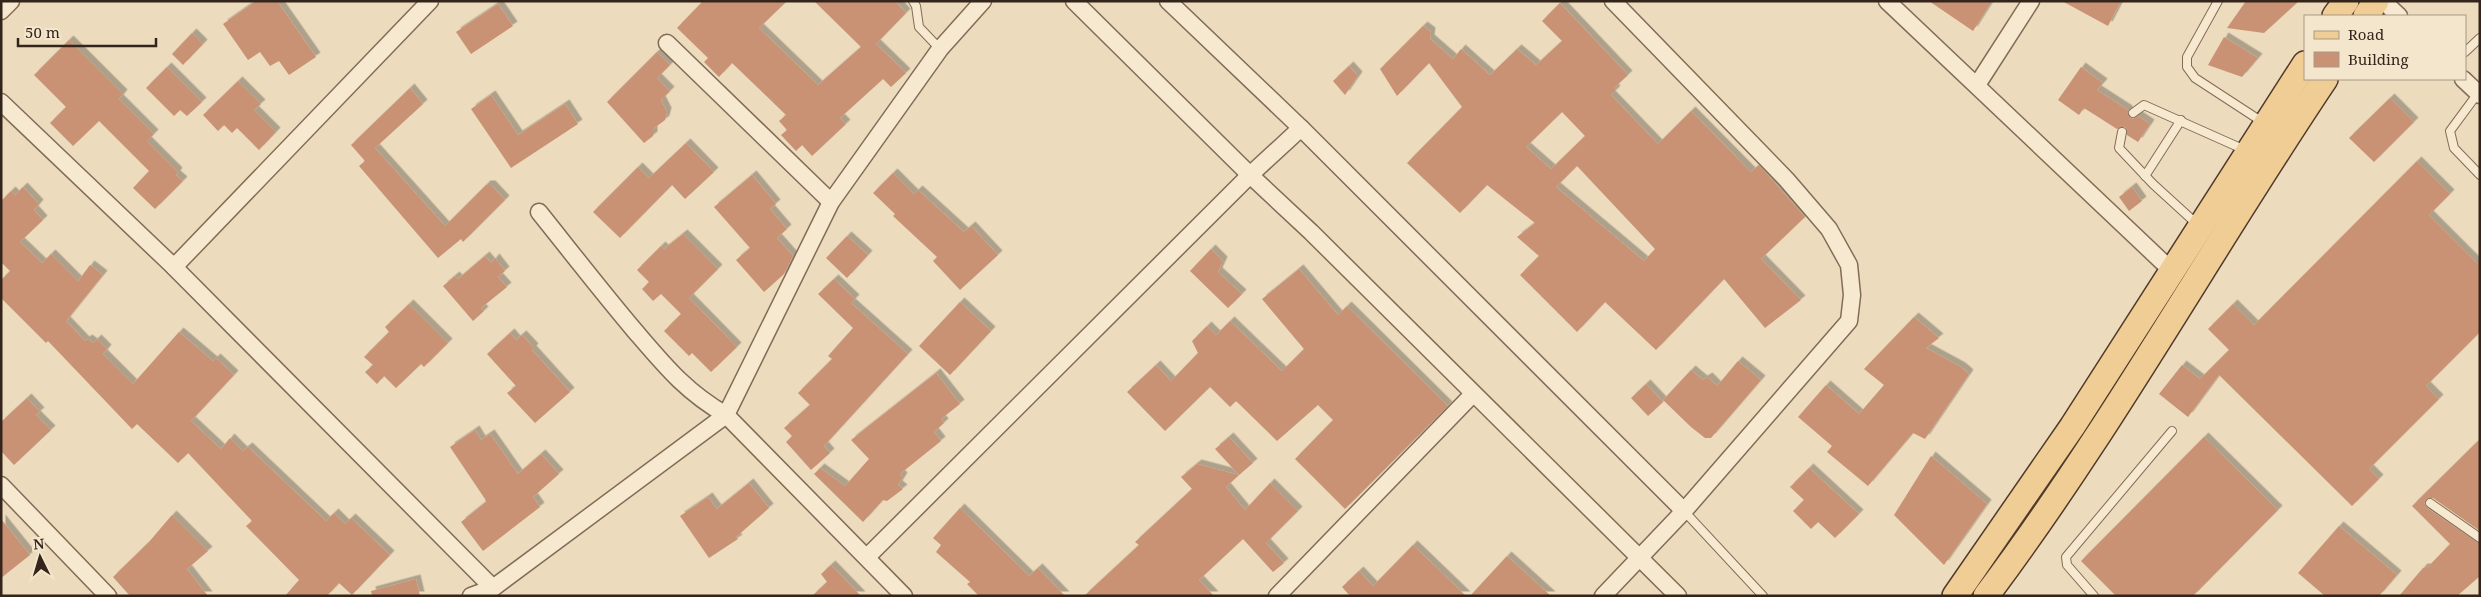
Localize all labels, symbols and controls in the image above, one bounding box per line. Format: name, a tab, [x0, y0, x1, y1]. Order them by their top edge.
scale bar	[18, 15, 155, 47]
legend	[2304, 15, 2466, 80]
text: 50 m	[25, 22, 60, 42]
text: Road	[2348, 24, 2384, 44]
text: Building	[2348, 49, 2409, 69]
north arrow	[15, 532, 65, 582]
text: N	[32, 534, 45, 553]

